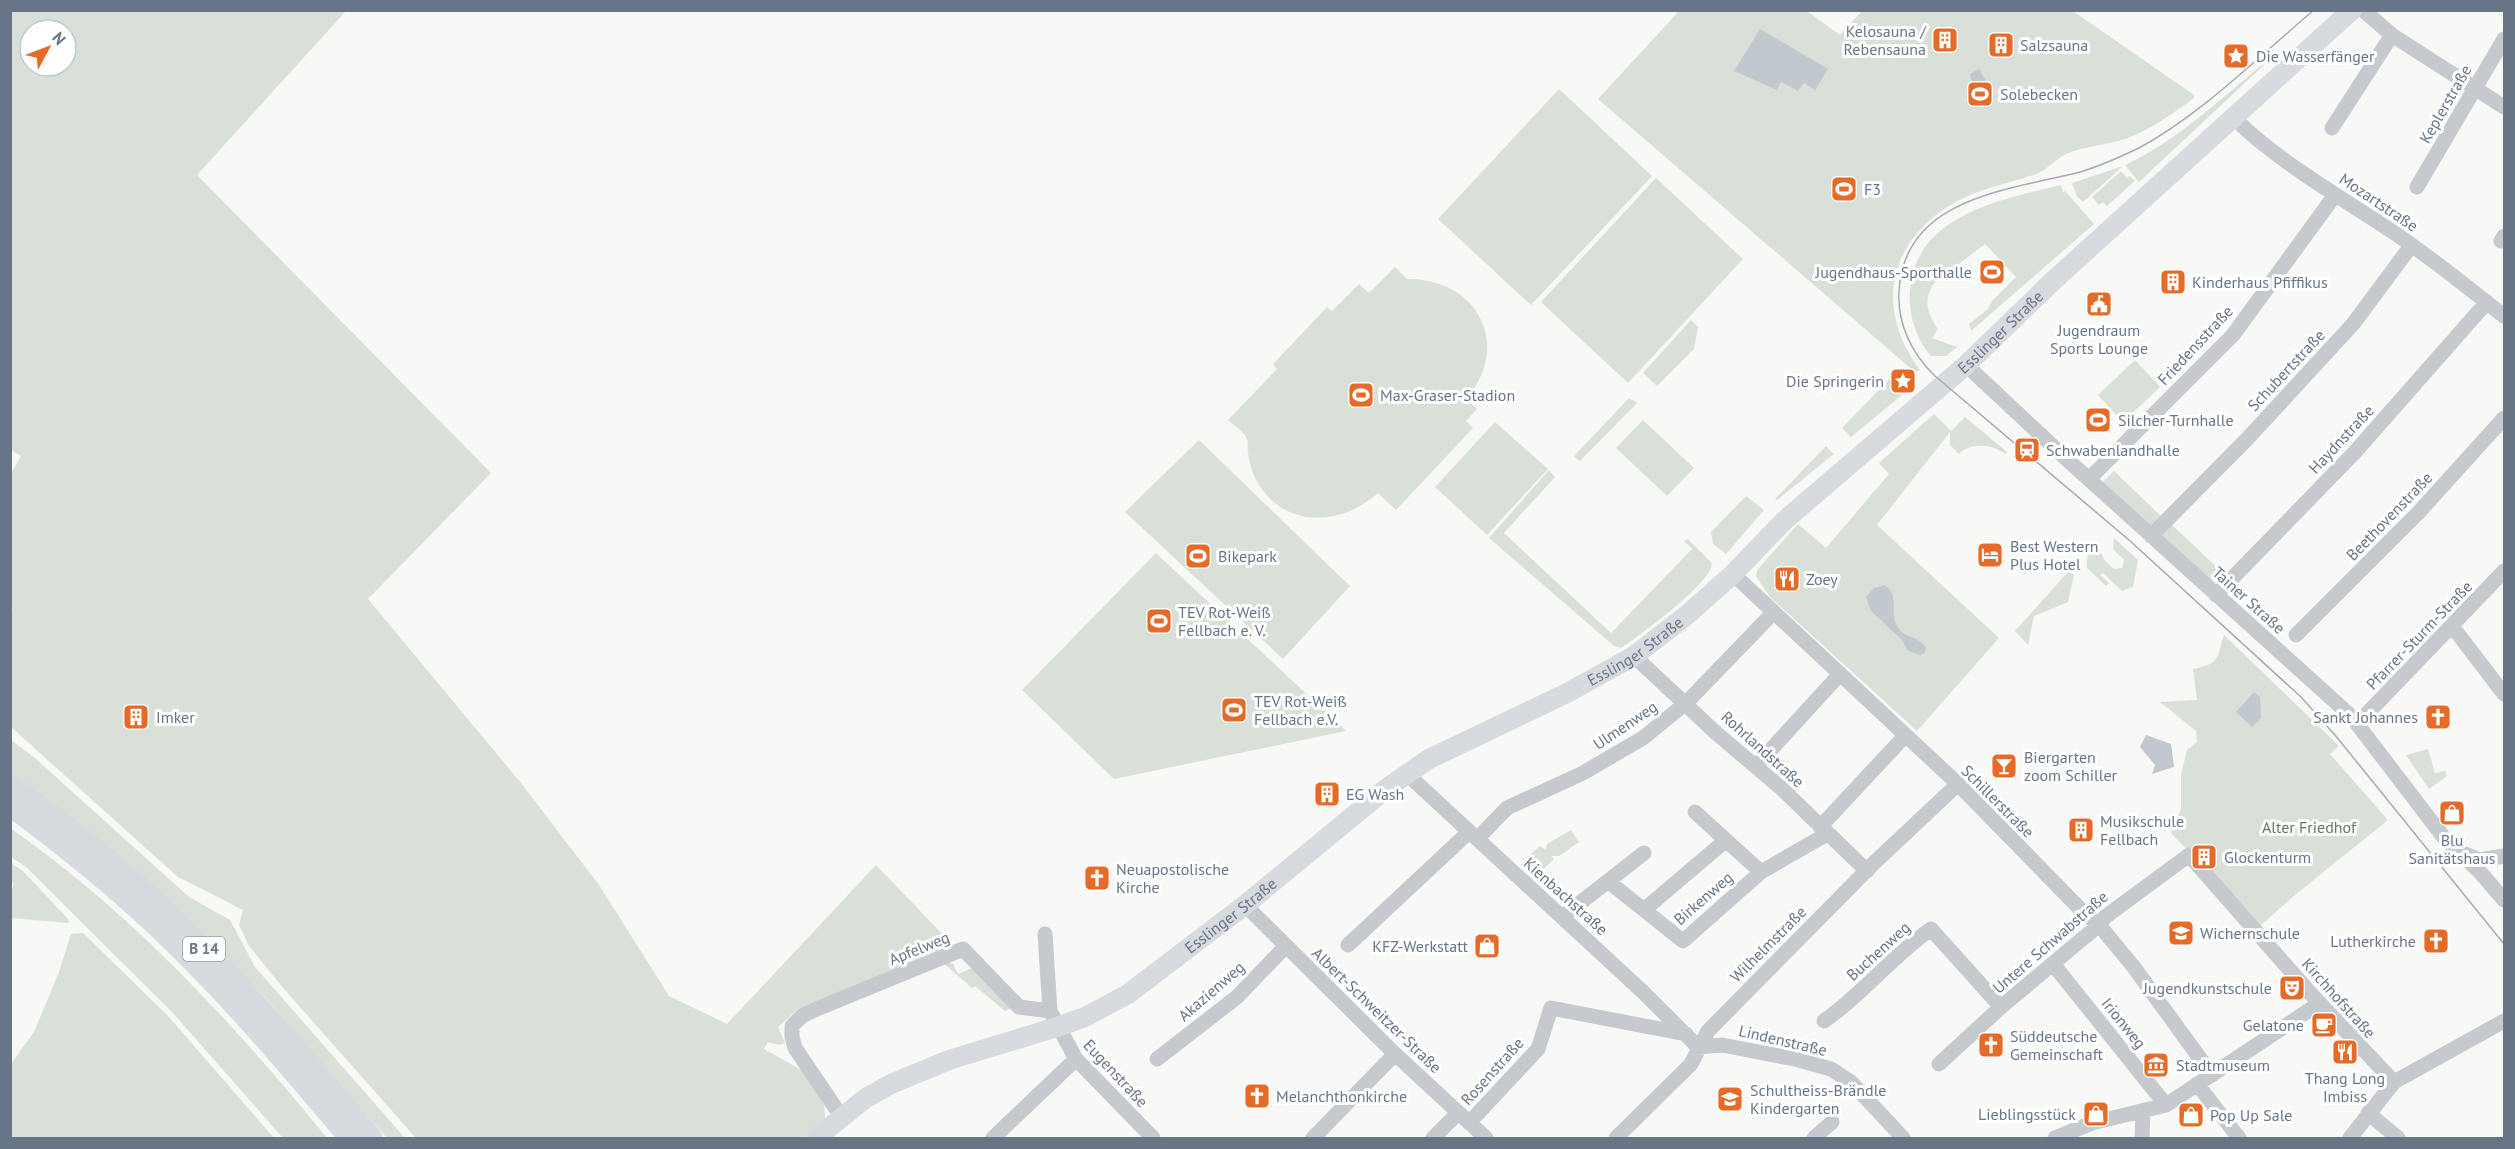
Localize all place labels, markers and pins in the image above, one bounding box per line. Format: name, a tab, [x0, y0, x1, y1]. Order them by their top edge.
place label: Kelosauna / Rebensauna	[1844, 21, 1927, 59]
building icon: Kelosauna / Rebensauna	[1930, 25, 1960, 55]
building icon: Salzsauna	[1986, 30, 2016, 60]
place label: Salzsauna	[2020, 35, 2088, 55]
place icon: Die Wasserfänger	[2221, 41, 2251, 71]
place label: Die Wasserfänger	[2256, 46, 2375, 66]
sports icon: Solebecken	[1965, 79, 1995, 109]
place label: Solebecken	[2000, 84, 2078, 104]
sports icon: F3	[1829, 174, 1859, 204]
place label: F3	[1864, 179, 1881, 199]
sports icon: Jugendhaus-Sporthalle	[1977, 257, 2007, 287]
place label: Jugendhaus-Sporthalle	[1815, 262, 1972, 282]
building icon: Kinderhaus Pfiffikus	[2158, 267, 2188, 297]
place label: Kinderhaus Pfiffikus	[2192, 272, 2328, 292]
public building icon: Jugendraum Sports Lounge	[2084, 289, 2114, 319]
place label: Jugendraum Sports Lounge	[2050, 320, 2148, 358]
place icon: Die Springerin	[1888, 366, 1918, 396]
place label: Die Springerin	[1786, 371, 1884, 391]
sports icon: Max-Graser-Stadion	[1346, 380, 1376, 410]
place label: Max-Graser-Stadion	[1380, 385, 1515, 405]
sports icon: Silcher-Turnhalle	[2083, 405, 2113, 435]
place label: Silcher-Turnhalle	[2118, 410, 2234, 430]
station icon: Schwabenlandhalle	[2012, 435, 2042, 465]
place label: Schwabenlandhalle	[2046, 440, 2180, 460]
place label: Best Western Plus Hotel	[2010, 536, 2099, 574]
hotel icon: Best Western Plus Hotel	[1975, 540, 2005, 570]
sports icon: Bikepark	[1183, 541, 1213, 571]
place label: Bikepark	[1218, 546, 1277, 566]
restaurant icon: Zoey	[1772, 564, 1802, 594]
place label: Zoey	[1806, 569, 1838, 589]
place label: TEV Rot-Weiß Fellbach e. V.	[1178, 602, 1271, 640]
sports icon: TEV Rot-Weiß Fellbach e. V.	[1144, 606, 1174, 636]
place label: TEV Rot-Weiß Fellbach e.V.	[1254, 691, 1347, 729]
sports icon: TEV Rot-Weiß Fellbach e.V.	[1219, 695, 1249, 725]
building icon: Imker	[121, 702, 151, 732]
church icon: Sankt Johannes	[2423, 702, 2453, 732]
place label: Imker	[156, 707, 195, 727]
place label: Sankt Johannes	[2313, 707, 2418, 727]
place label: Biergarten zoom Schiller	[2024, 747, 2118, 785]
bar icon: Biergarten zoom Schiller	[1989, 751, 2019, 781]
building icon: EG Wash	[1312, 779, 1342, 809]
place label: EG Wash	[1346, 784, 1404, 804]
shop icon: Blu Sanitätshaus	[2437, 798, 2467, 828]
place label: Musikschule Fellbach	[2100, 811, 2184, 849]
building icon: Musikschule Fellbach	[2066, 815, 2096, 845]
place label: Blu Sanitätshaus	[2408, 830, 2496, 868]
building icon: Glockenturm	[2189, 842, 2219, 872]
place label: Glockenturm	[2224, 847, 2311, 867]
place label: Neuapostolische Kirche	[1116, 859, 1229, 897]
church icon: Neuapostolische Kirche	[1082, 863, 1112, 893]
school or university icon: Wichernschule	[2166, 918, 2196, 948]
place label: Wichernschule	[2200, 923, 2300, 943]
church icon: Lutherkirche	[2421, 926, 2451, 956]
shop icon: KFZ-Werkstatt	[1472, 931, 1502, 961]
place label: Lutherkirche	[2330, 931, 2416, 951]
place label: KFZ-Werkstatt	[1372, 936, 1469, 956]
theatre icon: Jugendkunstschule	[2277, 973, 2307, 1003]
place label: Jugendkunstschule	[2142, 978, 2272, 998]
cafe icon: Gelatone	[2309, 1010, 2339, 1040]
place label: Gelatone	[2243, 1015, 2304, 1035]
place label: Süddeutsche Gemeinschaft	[2010, 1026, 2104, 1064]
church icon: Süddeutsche Gemeinschaft	[1976, 1030, 2006, 1060]
restaurant icon: Thang Long Imbiss	[2330, 1037, 2360, 1067]
museum icon: Stadtmuseum	[2141, 1050, 2171, 1080]
place label: Stadtmuseum	[2176, 1055, 2270, 1075]
place label: Thang Long Imbiss	[2305, 1068, 2385, 1106]
place label: Schultheiss-Brändle Kindergarten	[1750, 1080, 1886, 1118]
church icon: Melanchthonkirche	[1242, 1081, 1272, 1111]
school or university icon: Schultheiss-Brändle Kindergarten	[1715, 1084, 1745, 1114]
place label: Melanchthonkirche	[1276, 1086, 1407, 1106]
shop icon: Lieblingsstück	[2081, 1099, 2111, 1129]
shop icon: Pop Up Sale	[2176, 1100, 2206, 1130]
place label: Lieblingsstück	[1978, 1104, 2076, 1124]
place label: Pop Up Sale	[2210, 1105, 2292, 1125]

